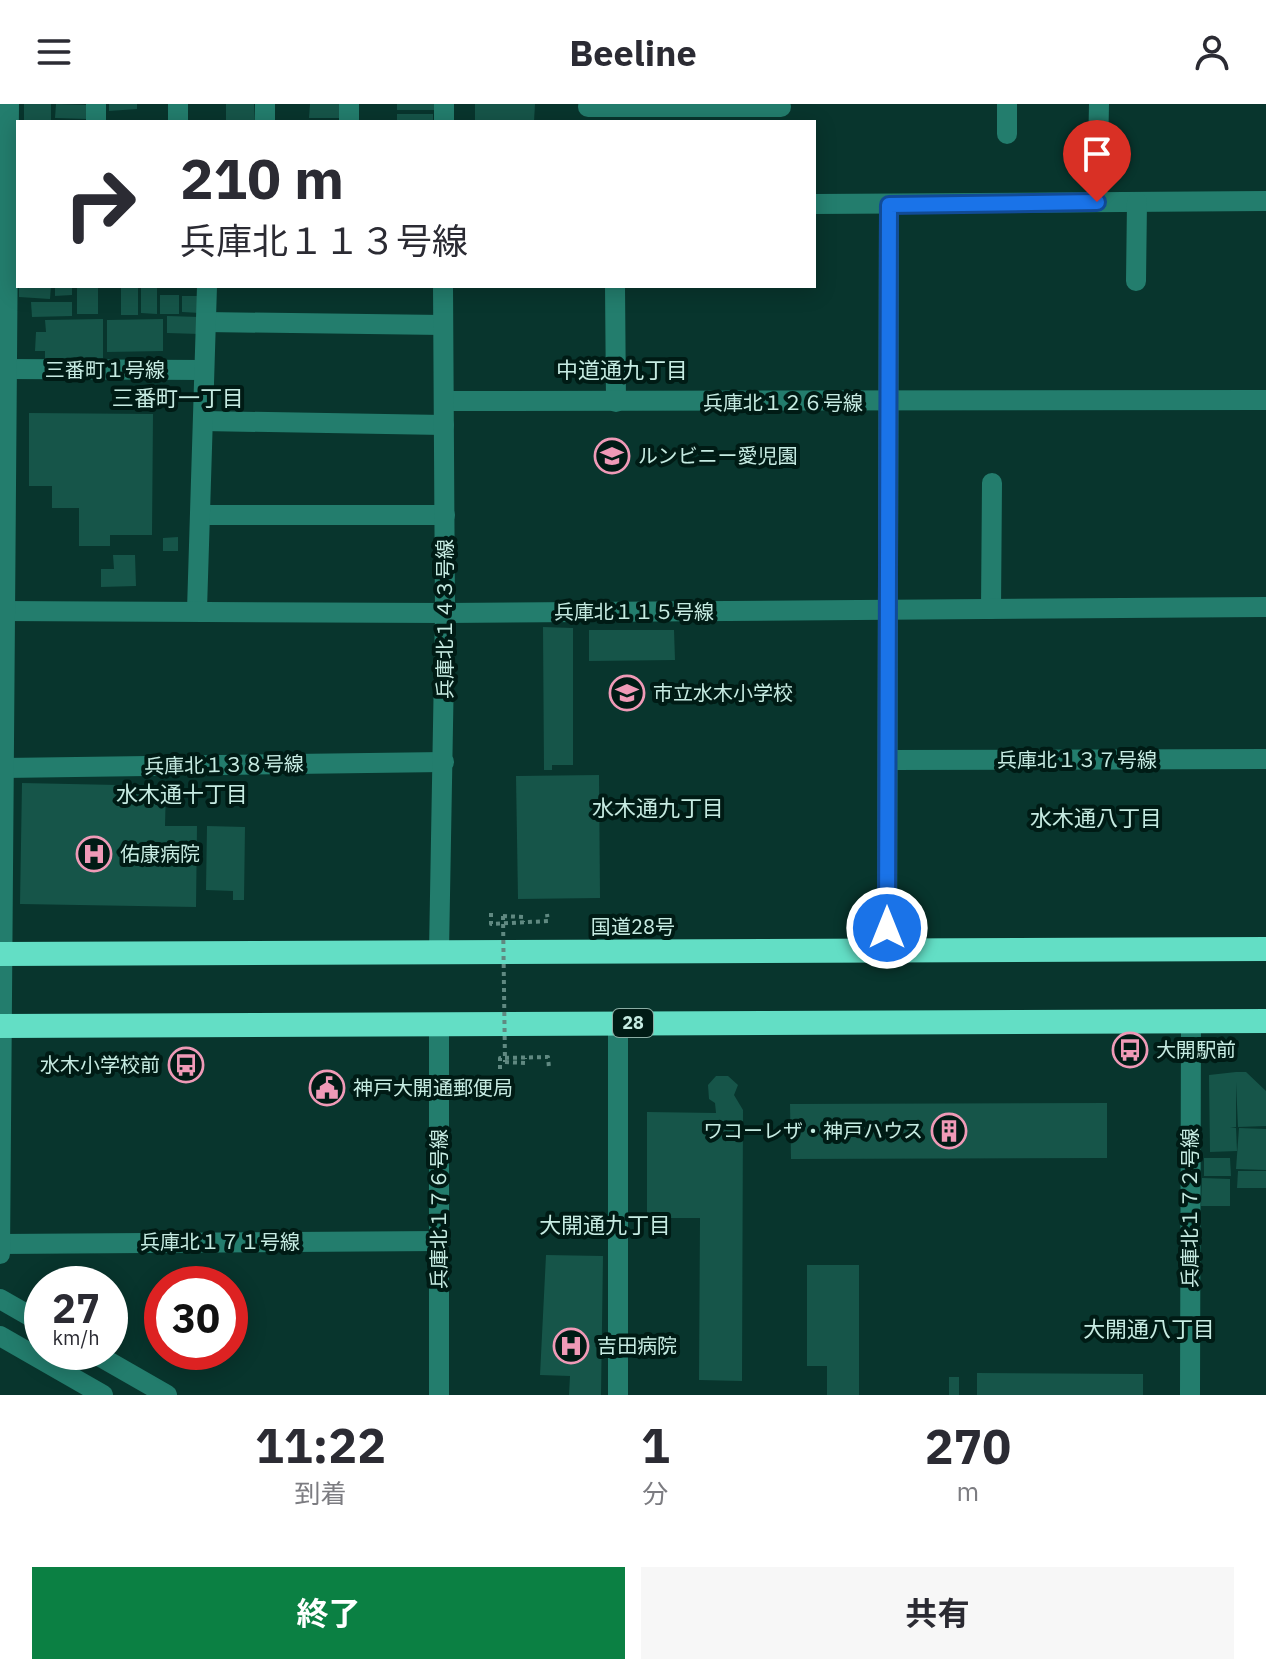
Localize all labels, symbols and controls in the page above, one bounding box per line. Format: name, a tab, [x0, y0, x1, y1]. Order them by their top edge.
text: Beeline	[569, 29, 697, 76]
icon: menu	[32, 30, 76, 74]
icon: person	[1190, 30, 1234, 74]
pin	[1063, 120, 1131, 202]
icon: arrive	[1075, 132, 1119, 176]
text: 210 m	[180, 142, 344, 214]
icon: right	[48, 152, 152, 256]
text: 兵庫北１１３号線	[180, 217, 468, 264]
district label: 中道通九丁目	[556, 355, 688, 384]
street label: 三番町１号線	[45, 356, 165, 383]
district label: 三番町一丁目	[112, 383, 244, 412]
street label: 兵庫北１２６号線	[703, 389, 863, 416]
school or university icon: ルンビニー愛児園	[593, 437, 631, 475]
place label: ルンビニー愛児園	[638, 442, 798, 469]
street label: 兵庫北１４３号線	[431, 539, 458, 699]
street label: 兵庫北１１５号線	[554, 598, 714, 625]
school or university icon: 市立水木小学校	[608, 674, 646, 712]
place label: 市立水木小学校	[653, 679, 793, 706]
street label: 兵庫北１３７号線	[997, 746, 1157, 773]
street label: 兵庫北１３８号線	[144, 750, 304, 779]
district label: 水木通十丁目	[116, 779, 248, 808]
district label: 水木通九丁目	[592, 793, 724, 822]
district label: 水木通八丁目	[1030, 803, 1162, 832]
hospital icon: 佑康病院	[75, 835, 113, 873]
place label: 佑康病院	[120, 840, 200, 867]
position arrow	[845, 886, 929, 970]
street label: 国道28号	[591, 913, 675, 940]
road number: 28	[613, 1009, 653, 1037]
bus stop icon: 大開駅前	[1111, 1031, 1149, 1069]
place label: 大開駅前	[1156, 1036, 1236, 1063]
bus stop icon: 水木小学校前	[167, 1046, 205, 1084]
place label: 水木小学校前	[40, 1051, 160, 1078]
public building icon: 神戸大開通郵便局	[308, 1069, 346, 1107]
place label: 神戸大開通郵便局	[353, 1074, 513, 1101]
building icon: ワコーレザ・神戸ハウス	[930, 1112, 968, 1150]
place label: ワコーレザ・神戸ハウス	[703, 1117, 923, 1144]
street label: 兵庫北１７２号線	[1176, 1128, 1203, 1288]
street label: 兵庫北１７６号線	[425, 1129, 452, 1289]
district label: 大開通九丁目	[539, 1210, 671, 1239]
street label: 兵庫北１７１号線	[140, 1228, 300, 1255]
speed limit sign: 30	[144, 1266, 248, 1370]
text: 27	[52, 1282, 100, 1334]
district label: 大開通八丁目	[1083, 1314, 1215, 1343]
text: km/h	[52, 1324, 100, 1351]
hospital icon: 吉田病院	[552, 1327, 590, 1365]
place label: 吉田病院	[597, 1332, 677, 1359]
text: 11:22	[255, 1414, 386, 1476]
text: 1	[641, 1414, 670, 1476]
text: 270	[925, 1415, 1011, 1477]
text: m	[956, 1474, 979, 1508]
text: 到着	[294, 1476, 346, 1510]
text: 分	[642, 1476, 668, 1510]
button: 終了	[32, 1567, 625, 1659]
button: 共有	[641, 1567, 1234, 1659]

